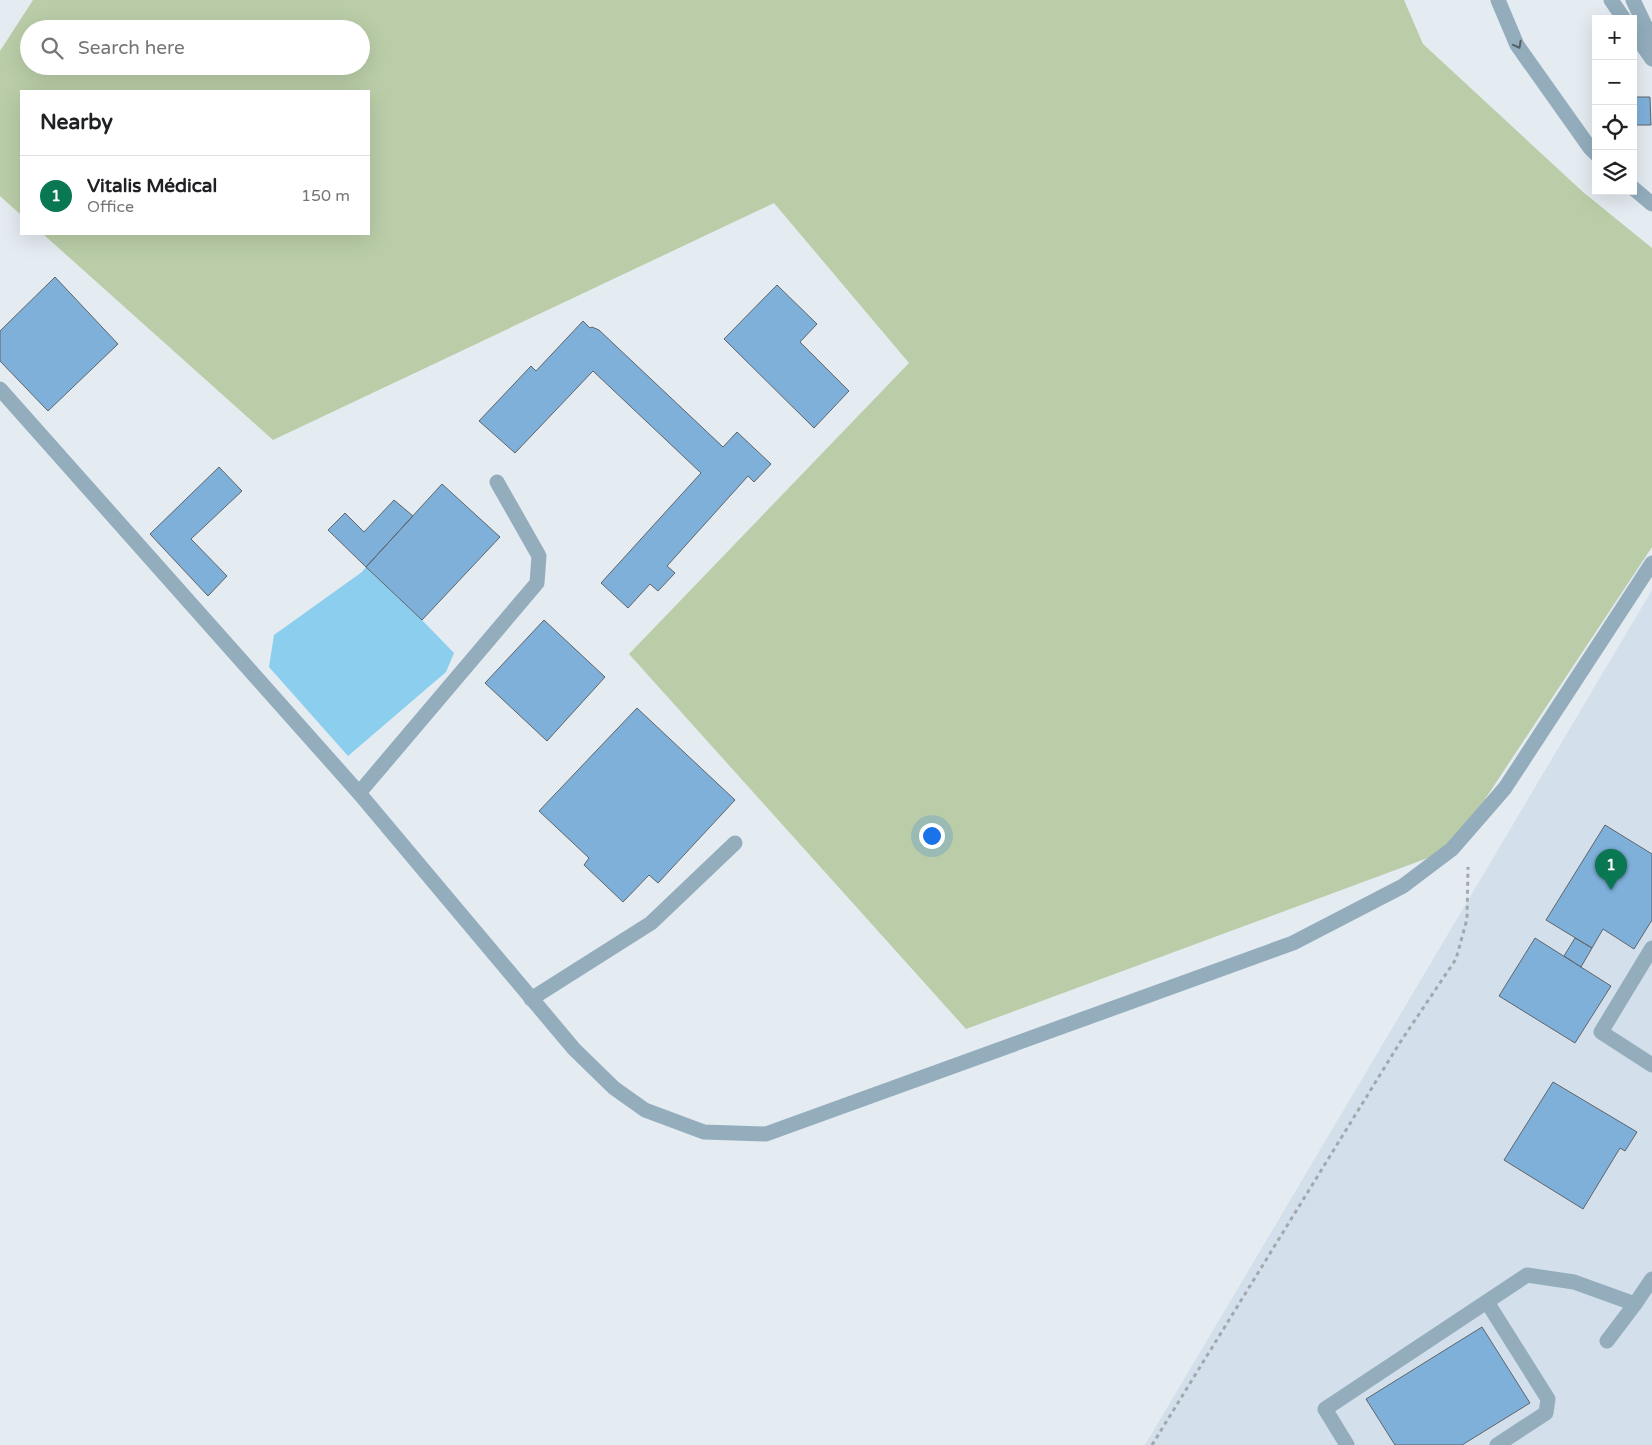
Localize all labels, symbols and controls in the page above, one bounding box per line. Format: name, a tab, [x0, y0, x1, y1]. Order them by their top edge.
map controls	[1592, 15, 1637, 195]
button: +	[1592, 15, 1637, 60]
search box	[20, 20, 370, 75]
icon: search	[38, 34, 66, 62]
text: Search here	[78, 37, 185, 59]
one-way arrow	[1512, 39, 1522, 48]
button: −	[1592, 60, 1637, 105]
button: locate	[1592, 105, 1637, 150]
text: Nearby	[40, 110, 113, 135]
button: layers	[1592, 150, 1637, 195]
text: Vitalis Médical	[87, 175, 217, 197]
text: 1	[51, 186, 61, 206]
text: 150 m	[301, 186, 350, 206]
text: Office	[87, 197, 134, 217]
your location	[919, 823, 945, 849]
pin: 1	[1595, 849, 1627, 890]

